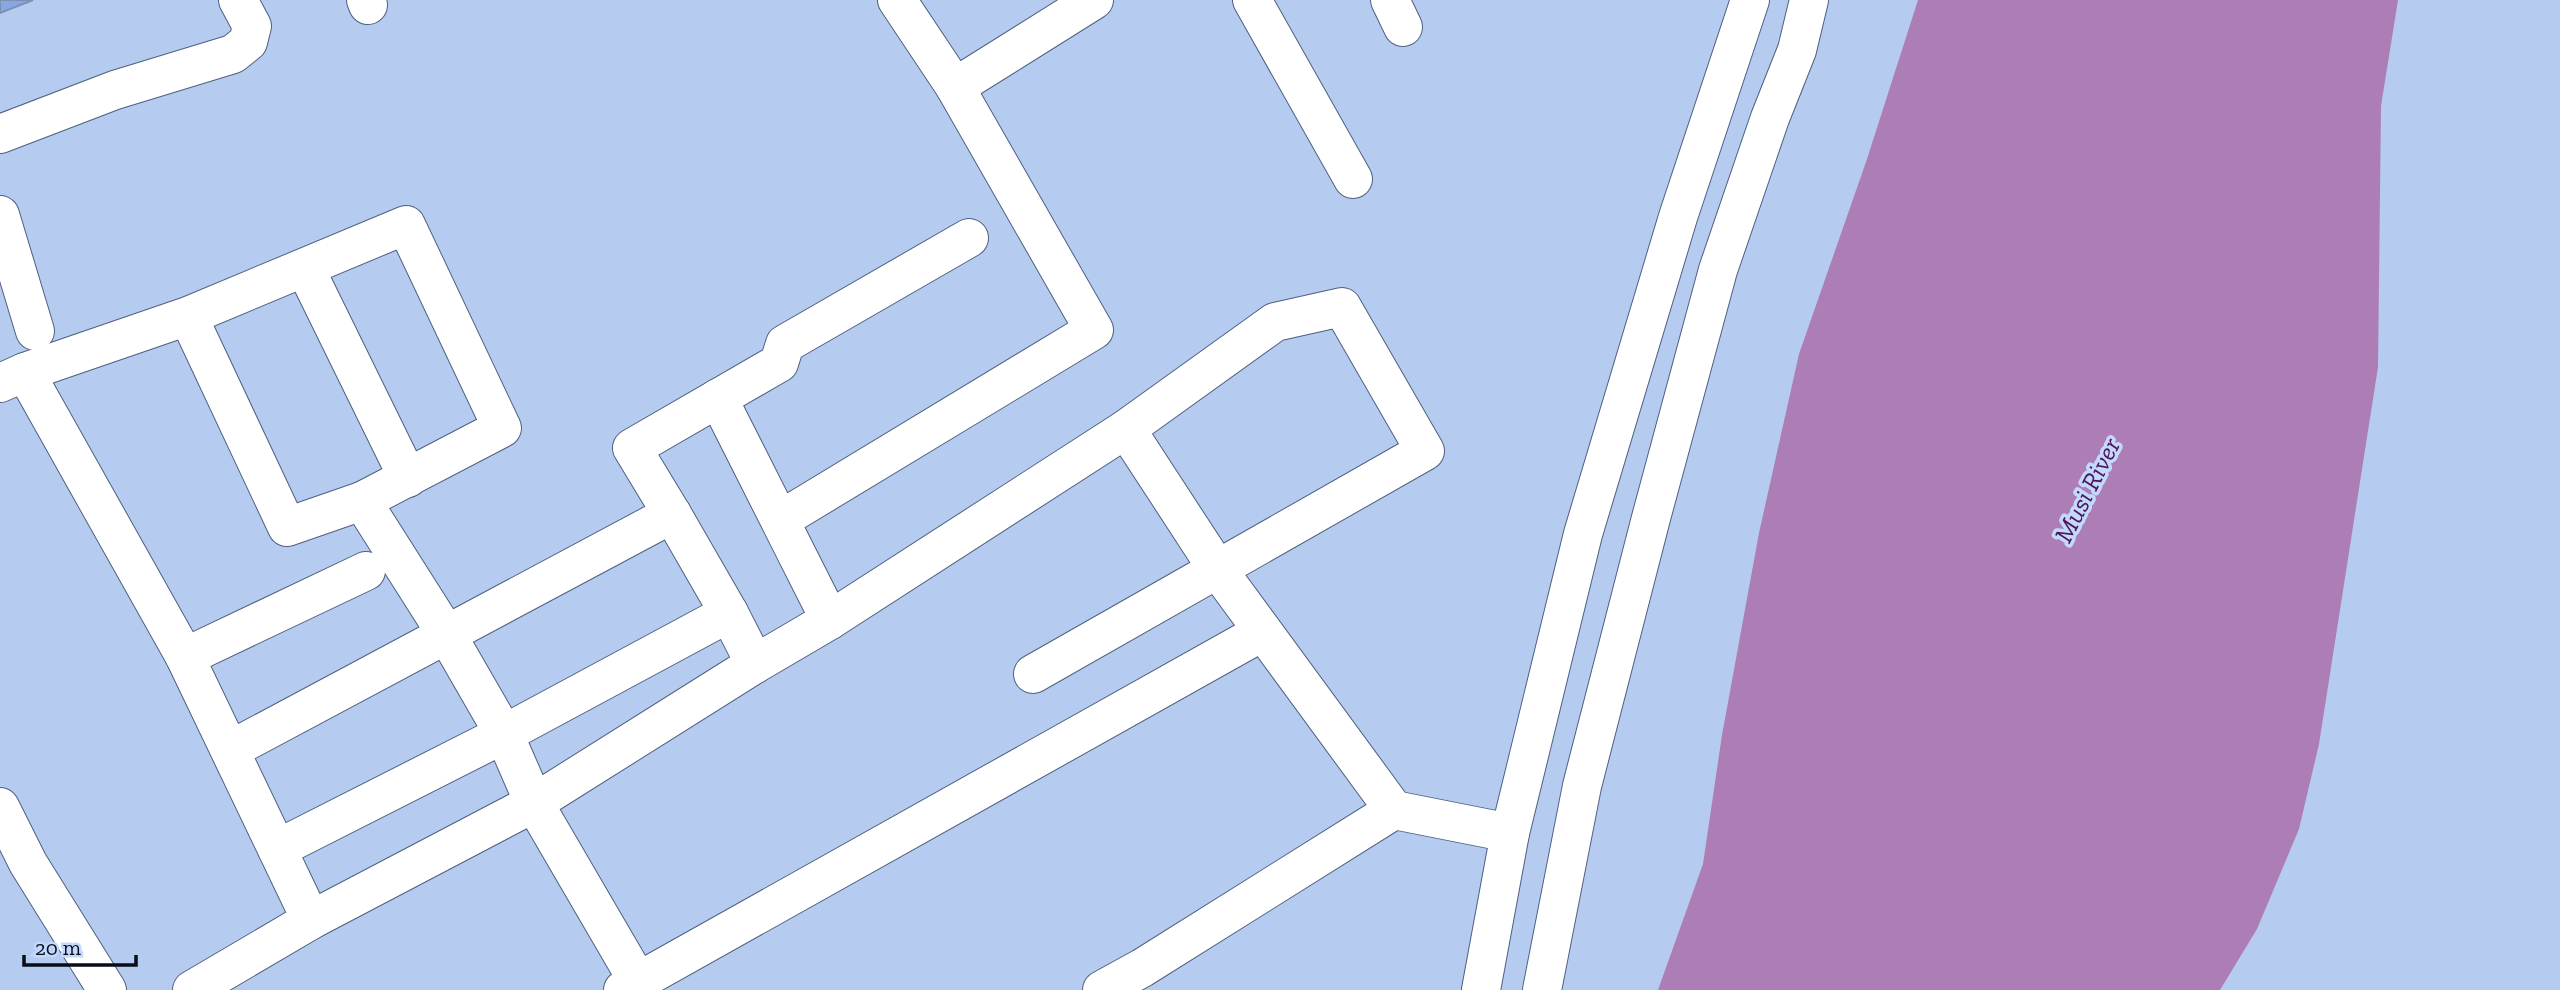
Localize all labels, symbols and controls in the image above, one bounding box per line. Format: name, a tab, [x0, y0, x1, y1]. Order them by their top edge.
water label: Musi River	[2047, 432, 2127, 548]
scale bar	[24, 923, 136, 967]
text: 20 m	[35, 935, 81, 960]

